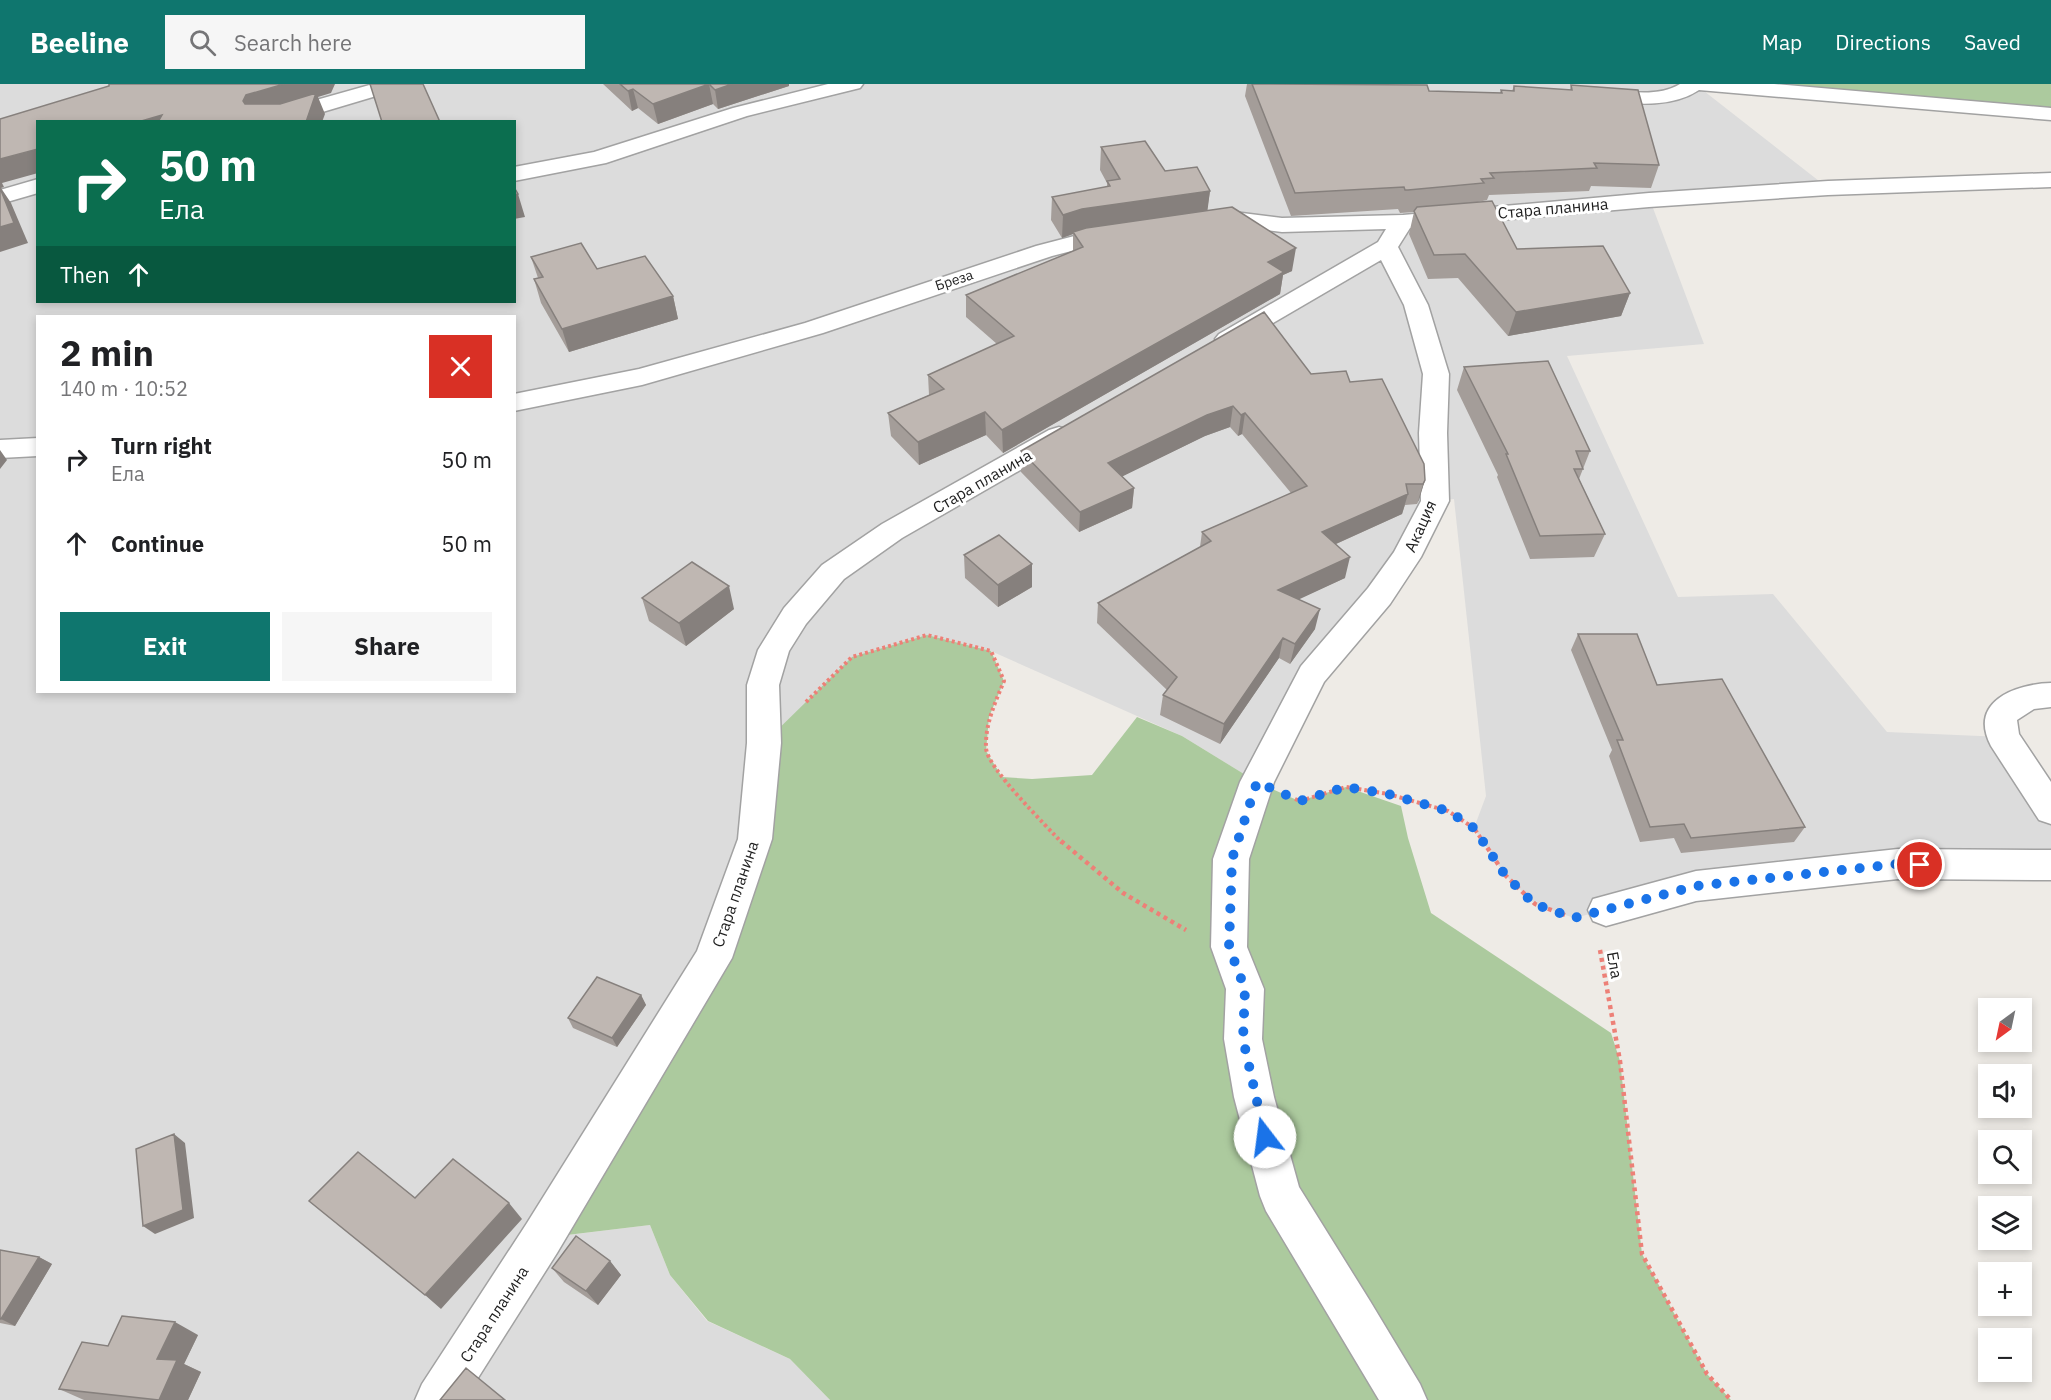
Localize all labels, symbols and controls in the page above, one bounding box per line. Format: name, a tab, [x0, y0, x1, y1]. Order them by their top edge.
search box	[165, 15, 585, 69]
text: Beeline	[30, 24, 129, 61]
icon: search	[186, 26, 219, 59]
text: Search here	[234, 28, 352, 57]
text: Map	[1762, 28, 1802, 56]
text: Directions	[1835, 28, 1931, 56]
text: Saved	[1964, 28, 2021, 56]
text: 50 m	[159, 138, 257, 193]
icon: right	[60, 144, 138, 222]
text: Ела	[159, 191, 204, 226]
street label: Стара планина	[1497, 193, 1610, 223]
icon: ahead	[122, 258, 155, 291]
text: Then	[60, 260, 110, 289]
street label: Бреза	[933, 265, 976, 295]
text: 2 min	[60, 329, 154, 376]
button: close	[429, 335, 492, 398]
text: 140 m · 10:52	[60, 375, 188, 402]
text: Turn right	[111, 431, 212, 460]
icon: right	[60, 443, 93, 476]
street label: Стара планина	[929, 444, 1035, 517]
text: 50 m	[441, 445, 492, 474]
text: Ела	[111, 460, 145, 487]
street label: Акация	[1400, 497, 1440, 555]
icon: ahead	[60, 527, 93, 560]
text: Continue	[111, 529, 204, 558]
text: 50 m	[441, 529, 492, 558]
button: Exit	[60, 612, 270, 681]
button: Share	[282, 612, 492, 681]
street label: Стара планина	[707, 838, 763, 950]
pin	[1894, 839, 1945, 890]
icon: arrive	[1903, 848, 1936, 881]
street label: Ела	[1603, 950, 1627, 980]
north arrow	[1978, 998, 2032, 1052]
map controls	[1978, 998, 2032, 1382]
button: sound	[1978, 1064, 2032, 1118]
position arrow	[1233, 1105, 1297, 1169]
button: search	[1978, 1130, 2032, 1184]
button: layers	[1978, 1196, 2032, 1250]
street label: Стара планина	[455, 1262, 533, 1366]
button: +	[1978, 1262, 2032, 1316]
button: −	[1978, 1328, 2032, 1382]

